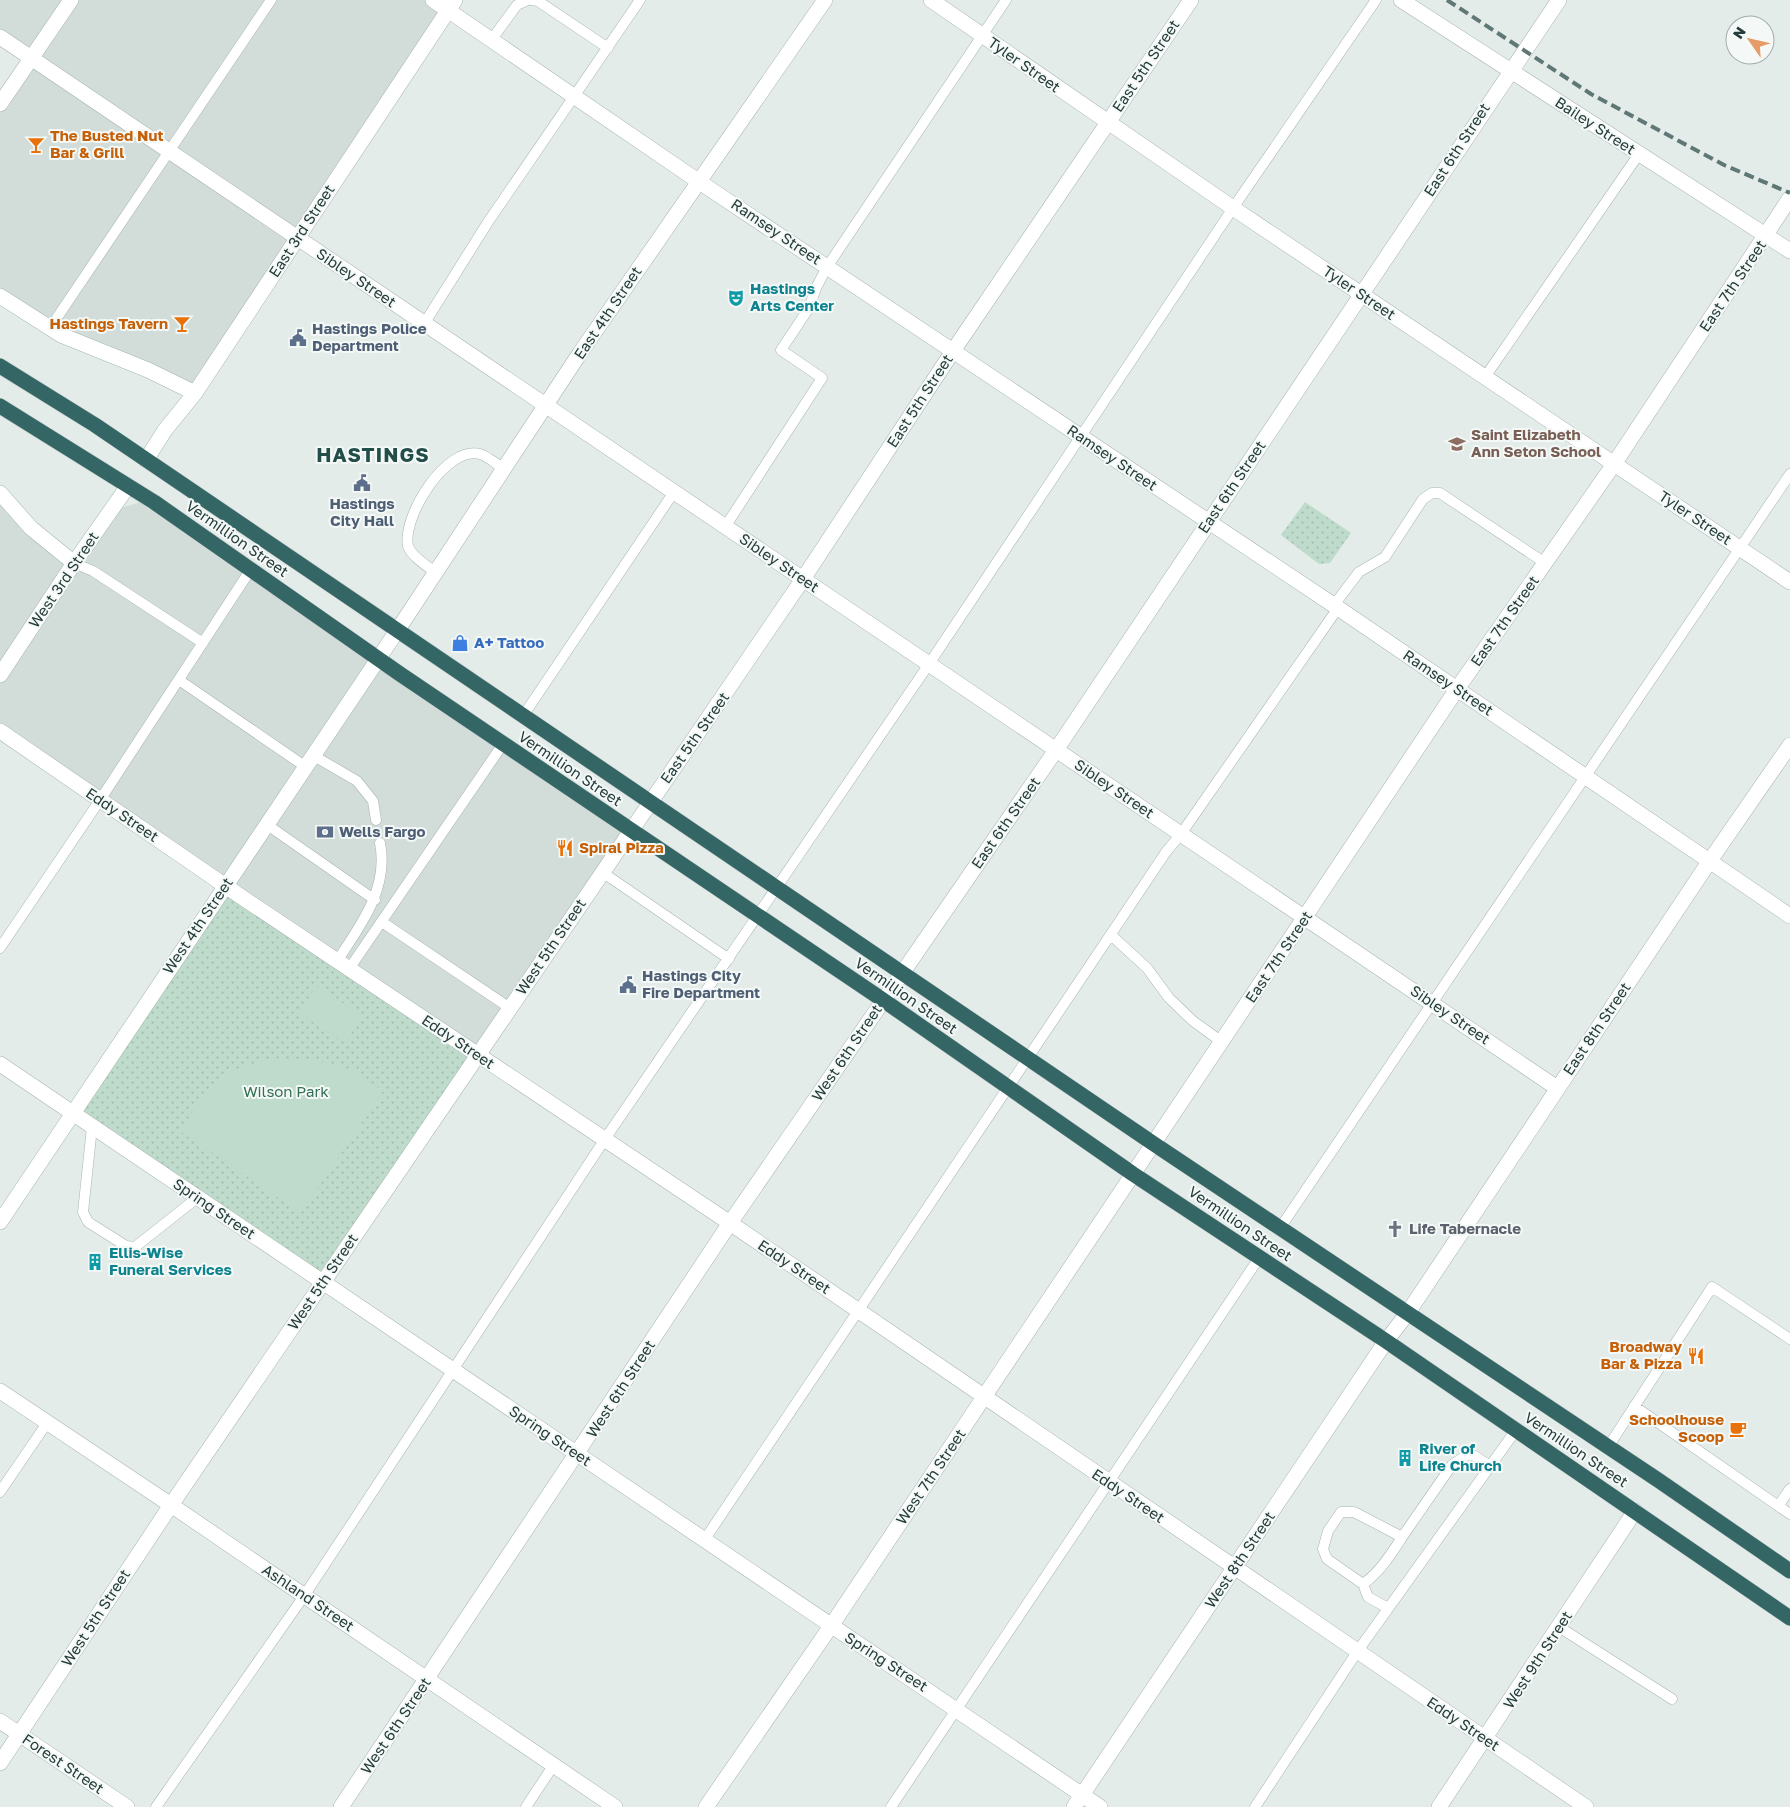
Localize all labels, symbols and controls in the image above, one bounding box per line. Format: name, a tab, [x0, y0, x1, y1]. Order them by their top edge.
north arrow	[1725, 15, 1775, 65]
street label: East 5th Street	[1108, 16, 1183, 115]
text: N	[1729, 23, 1749, 42]
street label: Tyler Street	[985, 33, 1064, 96]
street label: Bailey Street	[1552, 93, 1639, 158]
street label: East 6th Street	[1419, 99, 1493, 199]
place label: The Busted Nut Bar & Grill	[50, 126, 163, 161]
bar icon: The Busted Nut Bar & Grill	[26, 135, 46, 155]
street label: East 3rd Street	[264, 181, 338, 280]
street label: Ramsey Street	[728, 194, 825, 268]
street label: East 7th Street	[1695, 236, 1769, 335]
street label: Sibley Street	[313, 244, 400, 310]
street label: Tyler Street	[1320, 261, 1399, 323]
street label: East 4th Street	[570, 263, 645, 362]
place label: Hastings Arts Center	[750, 279, 834, 314]
theatre icon: Hastings Arts Center	[726, 288, 746, 308]
place label: Hastings Tavern	[50, 314, 168, 332]
bar icon: Hastings Tavern	[172, 314, 192, 334]
place label: Hastings Police Department	[312, 319, 427, 354]
public building icon: Hastings Police Department	[288, 328, 308, 348]
street label: East 5th Street	[882, 351, 956, 450]
street label: Ramsey Street	[1064, 420, 1161, 494]
place label: Saint Elizabeth Ann Seton School	[1471, 425, 1601, 460]
school or university icon: Saint Elizabeth Ann Seton School	[1447, 434, 1467, 454]
street label: East 6th Street	[1194, 437, 1269, 536]
district label: HASTINGS	[316, 442, 430, 466]
public building icon: Hastings City Hall	[352, 473, 372, 493]
street label: Tyler Street	[1656, 486, 1735, 548]
place label: Hastings City Hall	[329, 494, 395, 529]
street label: Vermillion Street	[183, 496, 292, 580]
street label: West 3rd Street	[24, 528, 102, 631]
street label: Sibley Street	[736, 529, 823, 595]
street label: East 7th Street	[1466, 572, 1542, 669]
shop icon: A+ Tattoo	[450, 633, 470, 653]
place label: A+ Tattoo	[474, 633, 544, 651]
street label: Ramsey Street	[1400, 645, 1497, 719]
street label: East 5th Street	[656, 688, 732, 787]
street label: Vermillion Street	[515, 727, 626, 809]
street label: Sibley Street	[1071, 755, 1158, 821]
street label: East 6th Street	[967, 773, 1043, 872]
street label: Eddy Street	[83, 783, 162, 845]
bank icon: Wells Fargo	[315, 822, 335, 842]
place label: Wells Fargo	[339, 822, 425, 840]
restaurant icon: Spiral Pizza	[555, 838, 575, 858]
place label: Spiral Pizza	[579, 838, 664, 856]
street label: West 4th Street	[158, 874, 236, 977]
street label: West 5th Street	[511, 895, 589, 998]
street label: East 7th Street	[1241, 907, 1315, 1006]
street label: Vermillion Street	[852, 953, 961, 1037]
place label: Hastings City Fire Department	[642, 966, 760, 1001]
public building icon: Hastings City Fire Department	[618, 975, 638, 995]
street label: East 8th Street	[1559, 979, 1634, 1078]
street label: Sibley Street	[1407, 981, 1494, 1047]
street label: West 6th Street	[807, 1001, 885, 1104]
street label: Eddy Street	[419, 1010, 498, 1072]
park label: Wilson Park	[243, 1082, 329, 1100]
street label: Spring Street	[170, 1174, 259, 1242]
street label: Vermillion Street	[1185, 1182, 1296, 1264]
church icon: Life Tabernacle	[1385, 1219, 1405, 1239]
place label: Life Tabernacle	[1409, 1219, 1521, 1237]
street label: West 5th Street	[283, 1230, 361, 1333]
street label: Eddy Street	[755, 1235, 834, 1297]
place label: Ellis-Wise Funeral Services	[109, 1243, 232, 1278]
building icon: Ellis-Wise Funeral Services	[85, 1252, 105, 1272]
street label: West 6th Street	[582, 1336, 658, 1441]
place label: Broadway Bar & Pizza	[1600, 1337, 1682, 1372]
restaurant icon: Broadway Bar & Pizza	[1686, 1346, 1706, 1366]
street label: Spring Street	[506, 1401, 595, 1469]
street label: Vermillion Street	[1521, 1408, 1632, 1490]
place label: Schoolhouse Scoop	[1629, 1410, 1724, 1445]
cafe icon: Schoolhouse Scoop	[1728, 1419, 1748, 1439]
street label: West 7th Street	[892, 1425, 969, 1528]
place label: River of Life Church	[1419, 1439, 1502, 1474]
building icon: River of Life Church	[1395, 1448, 1415, 1468]
street label: Eddy Street	[1089, 1464, 1168, 1526]
street label: West 8th Street	[1200, 1508, 1278, 1611]
street label: Ashland Street	[259, 1560, 358, 1635]
street label: West 5th Street	[57, 1565, 133, 1669]
street label: West 9th Street	[1499, 1607, 1575, 1712]
street label: Spring Street	[842, 1628, 931, 1695]
street label: West 6th Street	[356, 1674, 434, 1777]
street label: Eddy Street	[1424, 1692, 1503, 1754]
street label: Forest Street	[19, 1729, 108, 1797]

